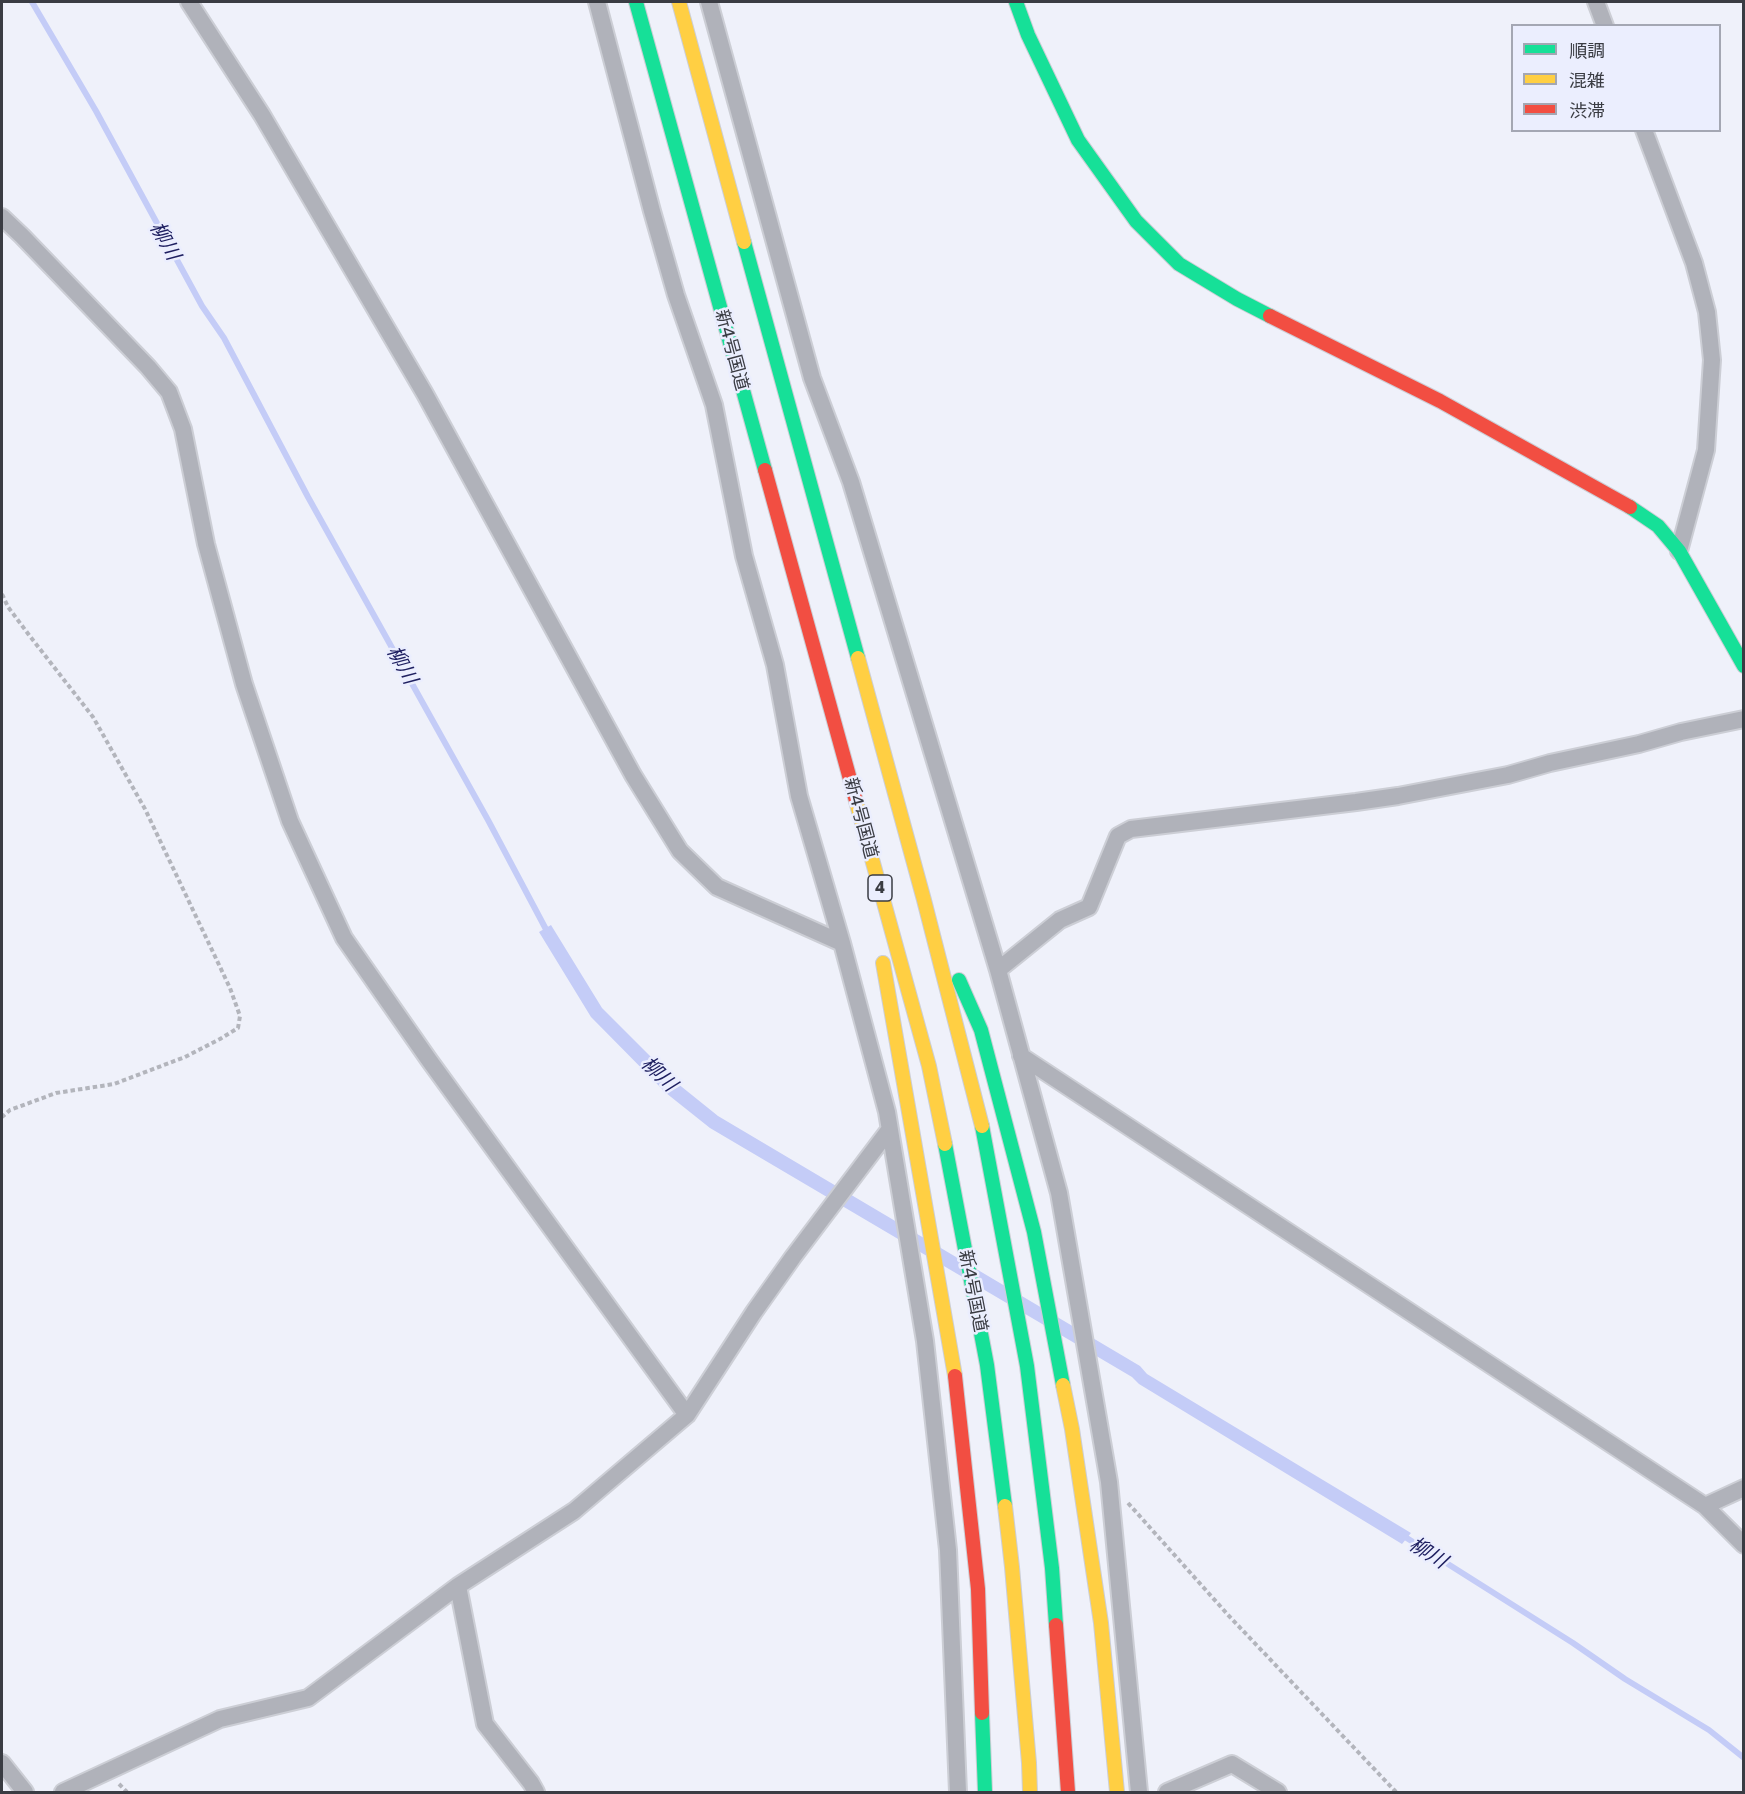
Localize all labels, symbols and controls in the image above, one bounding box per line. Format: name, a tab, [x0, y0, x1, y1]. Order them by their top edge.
legend	[1511, 24, 1721, 132]
text: 順調	[1569, 39, 1605, 61]
text: 混雑	[1569, 69, 1605, 91]
text: 渋滞	[1569, 99, 1605, 121]
water label: 柳川	[145, 218, 185, 264]
street label: 新4号国道	[711, 307, 753, 393]
water label: 柳川	[382, 642, 422, 688]
street label: 新4号国道	[840, 775, 882, 861]
road number: 4	[868, 875, 892, 901]
water label: 柳川	[636, 1051, 682, 1097]
street label: 新4号国道	[954, 1248, 992, 1334]
water label: 柳川	[1405, 1532, 1451, 1574]

